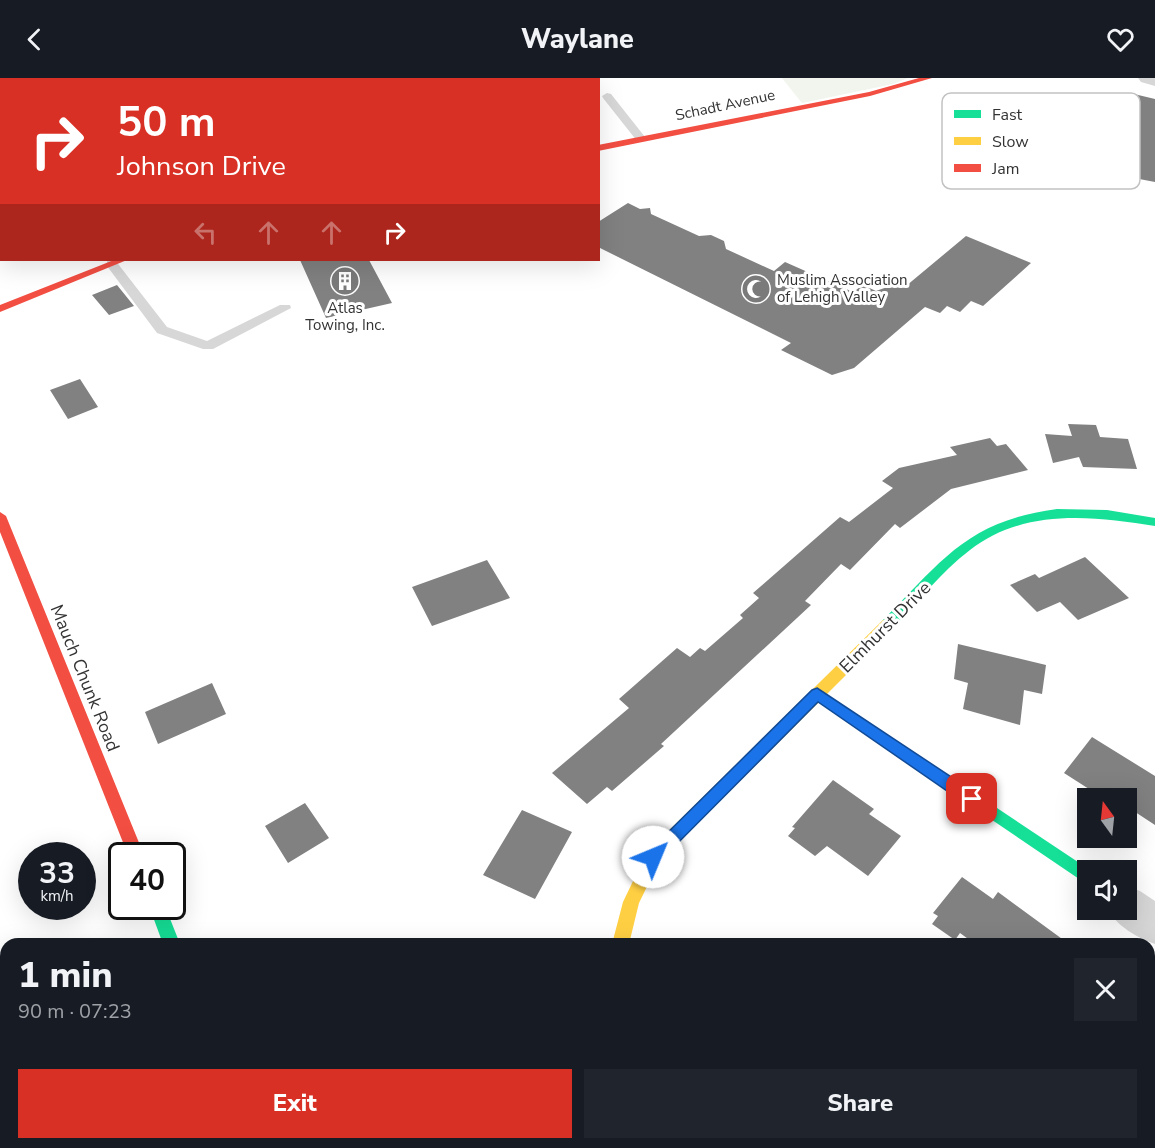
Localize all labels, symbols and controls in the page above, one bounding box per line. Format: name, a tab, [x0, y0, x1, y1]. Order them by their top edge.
text: Waylane	[521, 21, 634, 58]
icon: back	[18, 23, 51, 56]
icon: heart	[1104, 23, 1137, 56]
street label: Schadt Avenue	[673, 85, 777, 125]
legend	[942, 93, 1140, 189]
text: 50 m	[117, 94, 216, 151]
icon: right	[18, 102, 96, 180]
text: Fast	[992, 104, 1023, 126]
text: Slow	[992, 131, 1029, 153]
text: Johnson Drive	[117, 148, 286, 185]
text: Jam	[991, 158, 1019, 180]
icon: left	[189, 216, 222, 249]
icon: ahead	[252, 216, 285, 249]
icon: ahead	[315, 216, 348, 249]
icon: right	[378, 216, 411, 249]
building icon: Atlas Towing, Inc.	[329, 265, 361, 297]
place label: Muslim Association of Lehigh Valley	[777, 270, 908, 307]
mosque icon: Muslim Association of Lehigh Valley	[740, 273, 772, 305]
place label: Atlas Towing, Inc.	[305, 298, 385, 335]
street label: Elmhurst Drive	[834, 576, 936, 678]
street label: Mauch Chunk Road	[45, 601, 125, 755]
pin	[946, 773, 997, 824]
icon: arrive	[955, 782, 988, 815]
north arrow	[1077, 788, 1137, 848]
map controls	[1077, 788, 1137, 920]
position arrow	[621, 825, 685, 889]
speed limit sign: 40	[108, 842, 186, 920]
text: 33	[39, 853, 75, 894]
button: sound	[1077, 860, 1137, 920]
text: km/h	[40, 886, 74, 906]
text: 1 min	[18, 951, 113, 1000]
button: close	[1074, 958, 1137, 1021]
text: 90 m · 07:23	[18, 998, 132, 1025]
button: Exit	[18, 1069, 572, 1138]
button: Share	[584, 1069, 1137, 1138]

